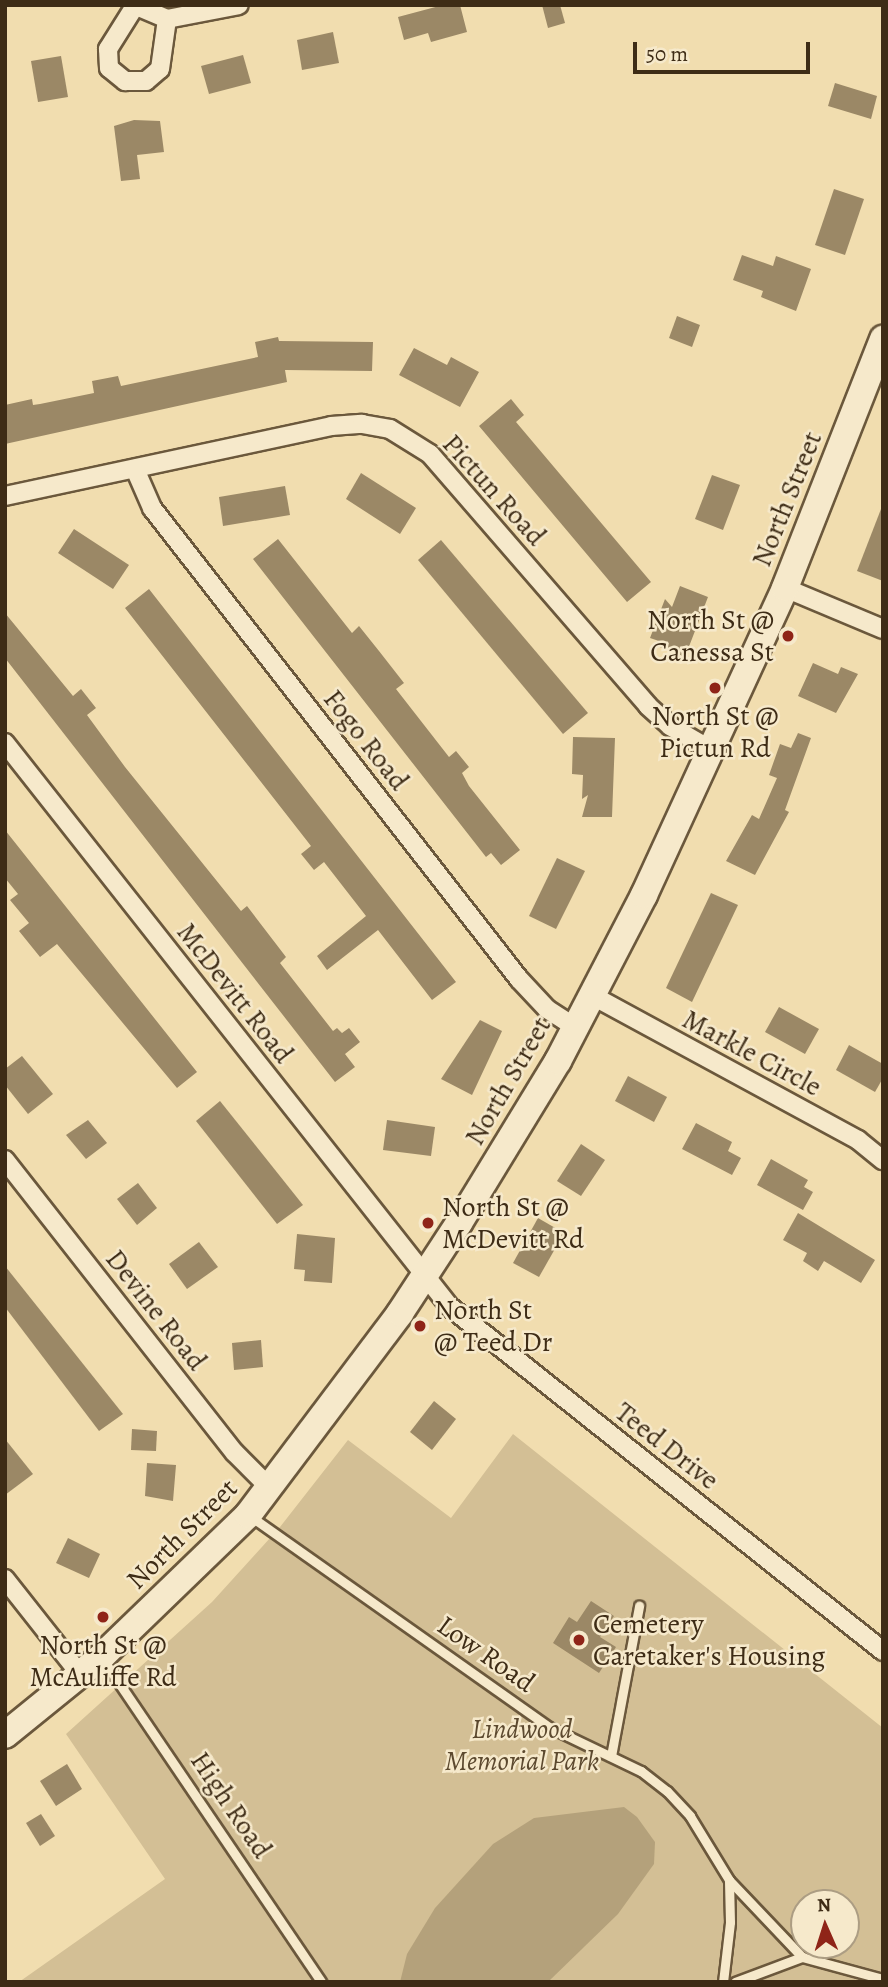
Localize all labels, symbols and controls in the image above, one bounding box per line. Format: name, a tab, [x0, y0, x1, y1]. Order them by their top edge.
scale bar	[636, 28, 813, 72]
text: 50 m	[646, 40, 688, 68]
street label: North Street	[745, 426, 829, 572]
street label: Pictun Road	[435, 427, 553, 553]
place label: North St @ Canessa St	[647, 603, 774, 669]
marker: North St @ Canessa St	[780, 628, 796, 644]
marker: North St @ Pictun Rd	[707, 680, 723, 696]
street label: Fogo Road	[316, 683, 416, 797]
place label: North St @ Pictun Rd	[652, 699, 778, 765]
street label: McDevitt Road	[170, 916, 300, 1070]
street label: Markle Circle	[677, 1002, 827, 1104]
street label: North Street	[458, 1011, 558, 1151]
place label: North St @ McDevitt Rd	[442, 1190, 584, 1256]
marker: North St @ McDevitt Rd	[420, 1215, 436, 1231]
street label: Devine Road	[98, 1243, 214, 1377]
place label: North St @ Teed Dr	[434, 1293, 553, 1359]
marker: North St @ Teed Dr	[412, 1318, 428, 1334]
street label: Teed Drive	[609, 1395, 725, 1497]
street label: North Street	[120, 1472, 244, 1596]
place label: Cemetery Caretaker's Housing	[593, 1607, 825, 1673]
street label: Low Road	[431, 1608, 541, 1700]
marker: North St @ McAuliffe Rd	[95, 1609, 111, 1625]
place label: North St @ McAuliffe Rd	[29, 1628, 177, 1694]
marker: Cemetery Caretaker's Housing	[571, 1632, 587, 1648]
park label: Lindwood Memorial Park	[445, 1712, 599, 1778]
street label: High Road	[183, 1745, 279, 1865]
north arrow	[790, 1889, 860, 1959]
text: N	[816, 1892, 832, 1918]

